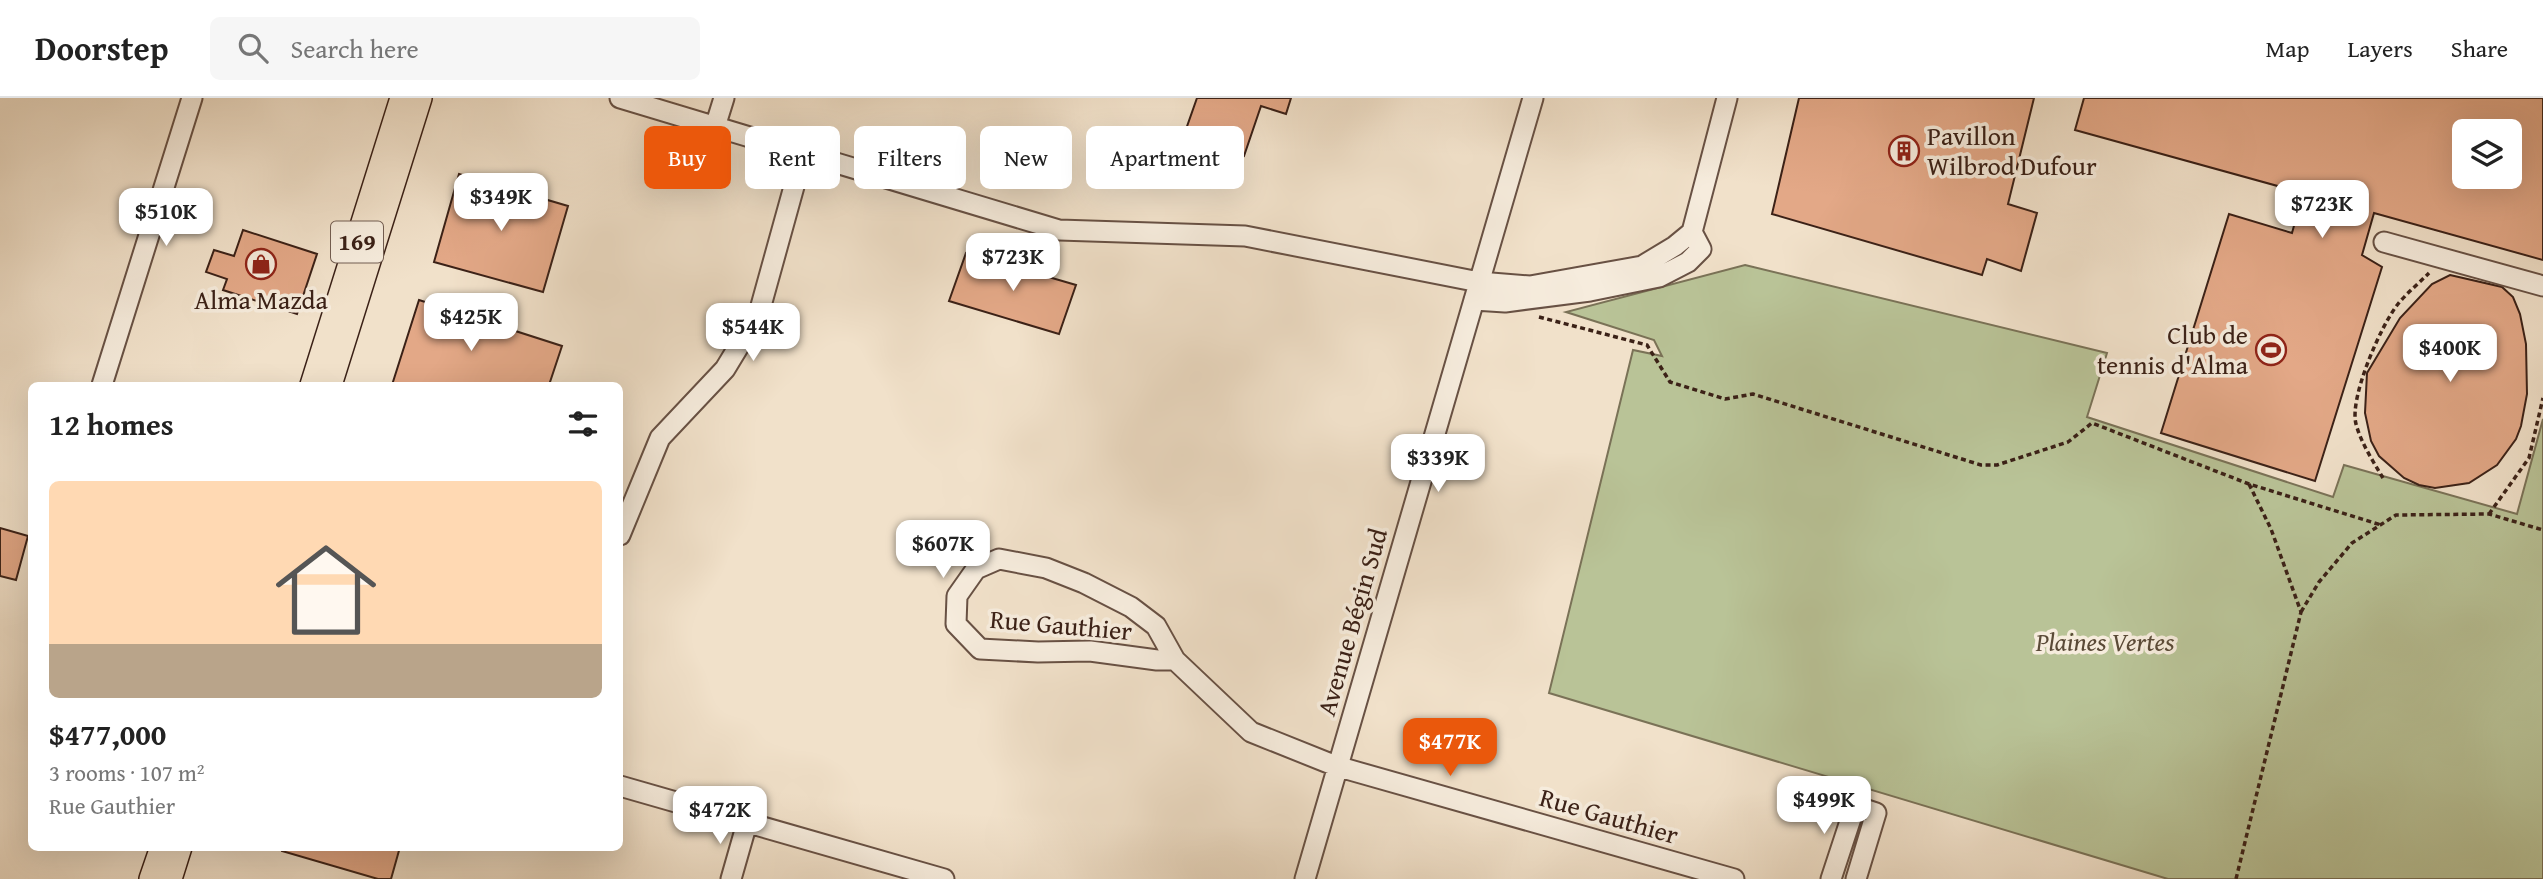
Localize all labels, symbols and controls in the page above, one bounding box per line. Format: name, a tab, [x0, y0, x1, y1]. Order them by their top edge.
search box	[210, 17, 700, 80]
text: Doorstep	[35, 24, 168, 72]
icon: search	[234, 29, 272, 67]
text: Search here	[290, 29, 419, 68]
text: Map	[2266, 31, 2309, 66]
text: Layers	[2347, 31, 2413, 66]
text: Share	[2451, 31, 2508, 66]
place label: Pavillon Wilbrod Dufour	[1927, 116, 2097, 185]
map controls	[2452, 119, 2522, 189]
button: layers	[2452, 119, 2522, 189]
chip: Buy	[644, 126, 731, 189]
chip: Rent	[745, 126, 840, 189]
chip: Filters	[854, 126, 966, 189]
chip: New	[980, 126, 1072, 189]
chip: Apartment	[1086, 126, 1244, 189]
building icon: Pavillon Wilbrod Dufour	[1887, 134, 1921, 168]
pin: $349K	[452, 174, 550, 233]
text: $349K	[470, 179, 532, 212]
pin: $723K	[2273, 180, 2371, 240]
text: $723K	[2291, 186, 2353, 219]
pin: $510K	[117, 188, 215, 248]
text: $510K	[135, 194, 197, 227]
road number: 169	[331, 222, 383, 262]
pin: $723K	[964, 234, 1062, 293]
text: $723K	[982, 239, 1044, 272]
shop icon: Alma Mazda	[244, 247, 278, 281]
place label: Alma Mazda	[194, 280, 328, 319]
pin: $425K	[422, 294, 520, 353]
text: $425K	[440, 299, 502, 332]
pin: $544K	[704, 303, 802, 363]
text: $544K	[722, 309, 784, 342]
place label: Club de tennis d'Alma	[2097, 315, 2249, 384]
pin: $400K	[2401, 324, 2499, 384]
text: $400K	[2419, 330, 2481, 363]
sports icon: Club de tennis d'Alma	[2254, 333, 2288, 367]
text: 12 homes	[49, 402, 174, 446]
icon: filters	[564, 405, 602, 443]
pin: $339K	[1389, 434, 1487, 494]
text: $339K	[1407, 440, 1469, 473]
pin: $607K	[894, 520, 992, 580]
street label: Avenue Bégin Sud	[1306, 523, 1397, 720]
text: $607K	[912, 526, 974, 559]
icon: home	[263, 527, 389, 653]
street label: Rue Gauthier	[988, 599, 1134, 650]
park label: Plaines Vertes	[2035, 622, 2175, 661]
text: $477,000	[49, 712, 166, 756]
pin: $477K	[1401, 718, 1499, 778]
text: $477K	[1419, 724, 1481, 757]
text: 3 rooms · 107 m²	[49, 756, 204, 789]
pin: $499K	[1775, 776, 1873, 836]
street label: Rue Gauthier	[1535, 777, 1683, 854]
text: $499K	[1793, 782, 1855, 815]
pin: $472K	[671, 786, 769, 846]
text: Rue Gauthier	[49, 789, 175, 822]
text: $472K	[689, 792, 751, 825]

